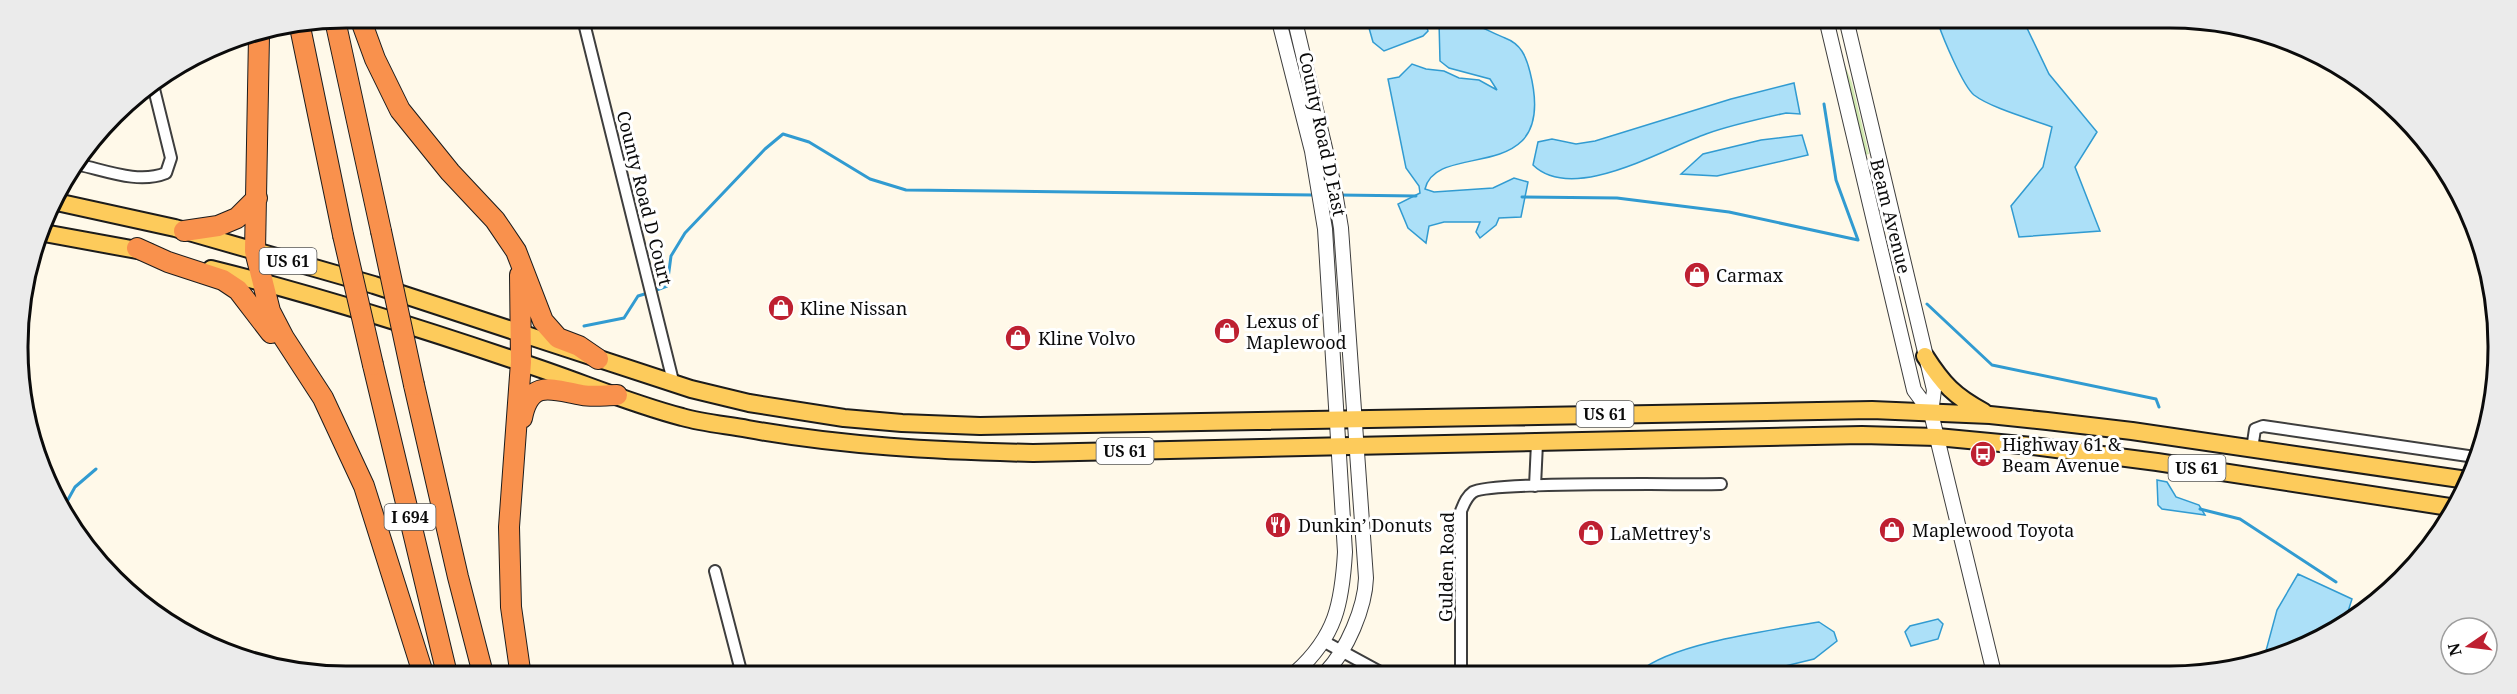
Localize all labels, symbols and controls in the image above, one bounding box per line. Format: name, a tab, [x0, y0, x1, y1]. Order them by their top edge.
street label: County Road D East	[1294, 50, 1352, 218]
street label: County Road D Court	[612, 108, 678, 288]
street label: Beam Avenue	[1865, 156, 1917, 276]
road number: US 61	[260, 248, 316, 274]
shop icon: Carmax	[1682, 260, 1712, 290]
place label: Carmax	[1716, 263, 1784, 287]
shop icon: Kline Nissan	[766, 293, 796, 323]
place label: Kline Nissan	[800, 296, 908, 320]
place label: Lexus of Maplewood	[1246, 309, 1347, 354]
shop icon: Lexus of Maplewood	[1212, 316, 1242, 346]
shop icon: Kline Volvo	[1003, 323, 1033, 353]
place label: Kline Volvo	[1038, 326, 1136, 350]
road number: US 61	[1576, 401, 1634, 427]
place label: Highway 61 & Beam Avenue	[2002, 432, 2122, 477]
road number: US 61	[1096, 438, 1154, 464]
bus stop icon: Highway 61 & Beam Avenue	[1968, 439, 1998, 469]
road number: US 61	[2168, 455, 2226, 481]
road number: I 694	[384, 504, 436, 530]
restaurant icon: Dunkin’ Donuts	[1263, 510, 1293, 540]
street label: Gulden Road	[1433, 512, 1459, 622]
place label: Dunkin’ Donuts	[1298, 513, 1432, 537]
shop icon: Maplewood Toyota	[1877, 515, 1907, 545]
shop icon: LaMettrey's	[1576, 518, 1606, 548]
place label: Maplewood Toyota	[1912, 518, 2075, 542]
place label: LaMettrey's	[1610, 521, 1711, 545]
north arrow	[2439, 616, 2499, 676]
text: N	[2442, 640, 2467, 658]

